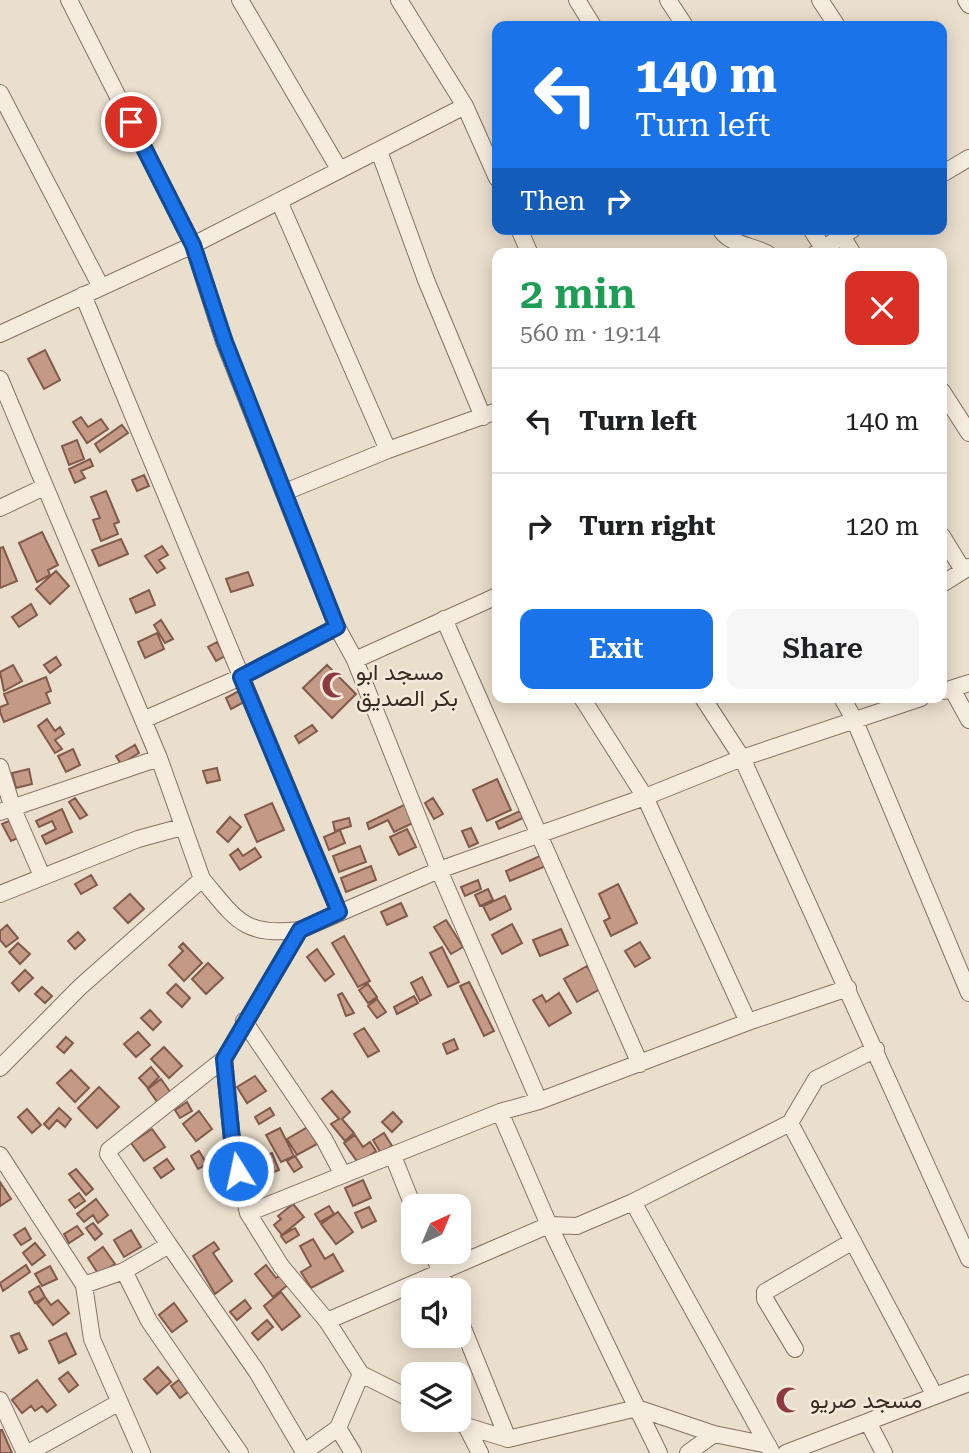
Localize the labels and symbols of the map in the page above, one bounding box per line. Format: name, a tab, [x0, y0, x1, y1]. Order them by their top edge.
pin	[101, 92, 161, 152]
place label: مسجد ابو بكر الصديق	[356, 659, 458, 713]
mosque icon: مسجد ابو بكر الصديق	[320, 670, 350, 700]
position arrow	[201, 1134, 275, 1208]
north arrow	[401, 1194, 471, 1264]
mosque icon: مسجد صريو	[774, 1385, 804, 1415]
place label: مسجد صريو	[810, 1387, 922, 1415]

